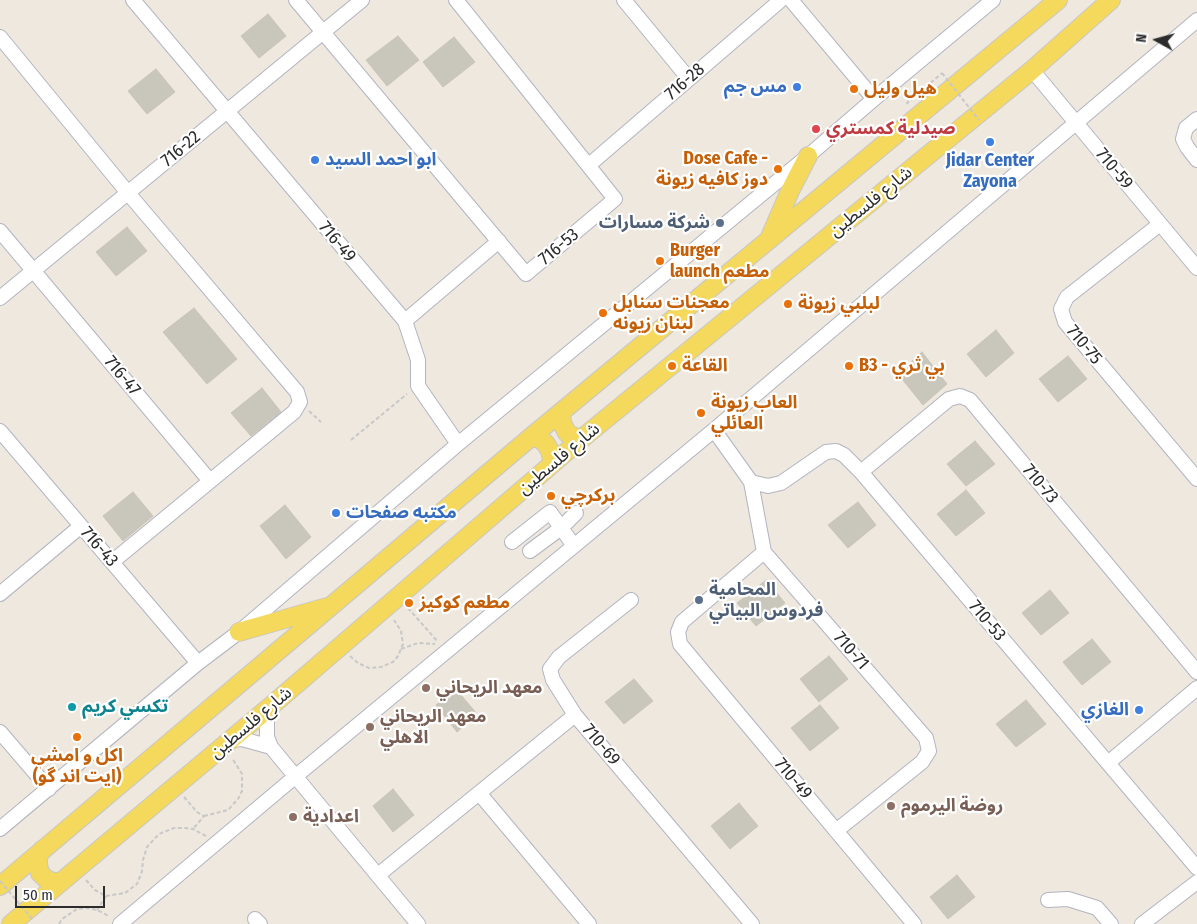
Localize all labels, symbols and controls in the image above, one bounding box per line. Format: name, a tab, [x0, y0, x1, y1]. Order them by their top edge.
north arrow	[1132, 15, 1182, 65]
text: N	[1133, 33, 1151, 43]
street label: 716-28	[661, 59, 709, 105]
place label: مس جم	[724, 76, 787, 98]
place label: هيل وليل	[864, 78, 937, 100]
marker: مس جم	[791, 81, 803, 93]
marker: هيل وليل	[848, 83, 860, 95]
place label: صيدلية كمستري	[826, 118, 956, 140]
marker: صيدلية كمستري	[810, 123, 822, 135]
street label: 716-22	[157, 126, 205, 172]
marker: Jidar Center Zayona	[984, 136, 996, 148]
street label: 710-59	[1091, 144, 1137, 194]
place label: Dose Cafe - دوز كافيه زيونة	[656, 148, 768, 190]
place label: ابو احمد السيد	[325, 149, 437, 171]
place label: Jidar Center Zayona	[946, 150, 1034, 192]
marker: ابو احمد السيد	[309, 154, 321, 166]
street label: شارع فلسطين	[825, 162, 917, 242]
marker: Dose Cafe - دوز كافيه زيونة	[772, 163, 784, 175]
place label: شركة مسارات	[599, 212, 710, 234]
street label: 716-49	[314, 217, 360, 267]
marker: شركة مسارات	[714, 217, 726, 229]
street label: 716-53	[535, 224, 583, 270]
place label: Burger launch مطعم	[670, 240, 770, 282]
marker: Burger launch مطعم	[654, 255, 666, 267]
place label: معجنات سنابل لبنان زيونه	[613, 292, 730, 334]
place label: لبلبي زيونة	[798, 293, 880, 315]
marker: لبلبي زيونة	[782, 298, 794, 310]
marker: معجنات سنابل لبنان زيونه	[597, 307, 609, 319]
street label: 710-75	[1061, 321, 1107, 369]
street label: 716-47	[99, 352, 145, 400]
place label: القاعة	[682, 355, 728, 377]
place label: B3 - بي ثري	[859, 355, 945, 377]
marker: القاعة	[666, 360, 678, 372]
marker: B3 - بي ثري	[843, 360, 855, 372]
place label: العاب زيونة العائلي	[711, 392, 798, 434]
marker: العاب زيونة العائلي	[695, 407, 707, 419]
street label: شارع فلسطين	[513, 418, 605, 500]
street label: 710-73	[1017, 460, 1063, 508]
place label: بركرچي	[561, 485, 615, 507]
marker: بركرچي	[545, 490, 557, 502]
place label: مكتبه صفحات	[346, 502, 457, 524]
marker: مكتبه صفحات	[330, 507, 342, 519]
street label: 716-43	[76, 523, 122, 571]
place label: المحامية فردوس البياتي	[709, 579, 823, 622]
place label: مطعم كوكيز	[419, 592, 510, 614]
marker: المحامية فردوس البياتي	[693, 594, 705, 606]
street label: 710-53	[964, 596, 1010, 646]
marker: مطعم كوكيز	[403, 597, 415, 609]
street label: 710-71	[829, 628, 873, 674]
place label: معهد الريحاني	[436, 677, 543, 699]
street label: شارع فلسطين	[205, 682, 297, 764]
marker: معهد الريحاني	[420, 682, 432, 694]
place label: تكسي كريم	[82, 696, 168, 718]
place label: الغازي	[1081, 699, 1129, 721]
marker: تكسي كريم	[66, 701, 78, 713]
marker: الغازي	[1133, 704, 1145, 716]
place label: معهد الريحاني الاهلي	[380, 706, 487, 749]
street label: 710-69	[577, 720, 625, 770]
marker: معهد الريحاني الاهلي	[364, 721, 376, 733]
marker: اكل و امشي (ايت اند گو)	[71, 731, 83, 743]
place label: اكل و امشي (ايت اند گو)	[31, 745, 123, 788]
street label: 710-49	[770, 754, 816, 804]
place label: روضة اليرموم	[901, 795, 1003, 817]
marker: روضة اليرموم	[885, 800, 897, 812]
place label: اعدادية	[303, 806, 359, 828]
marker: اعدادية	[287, 811, 299, 823]
scale bar	[18, 876, 108, 908]
text: 50 m	[23, 886, 53, 904]

